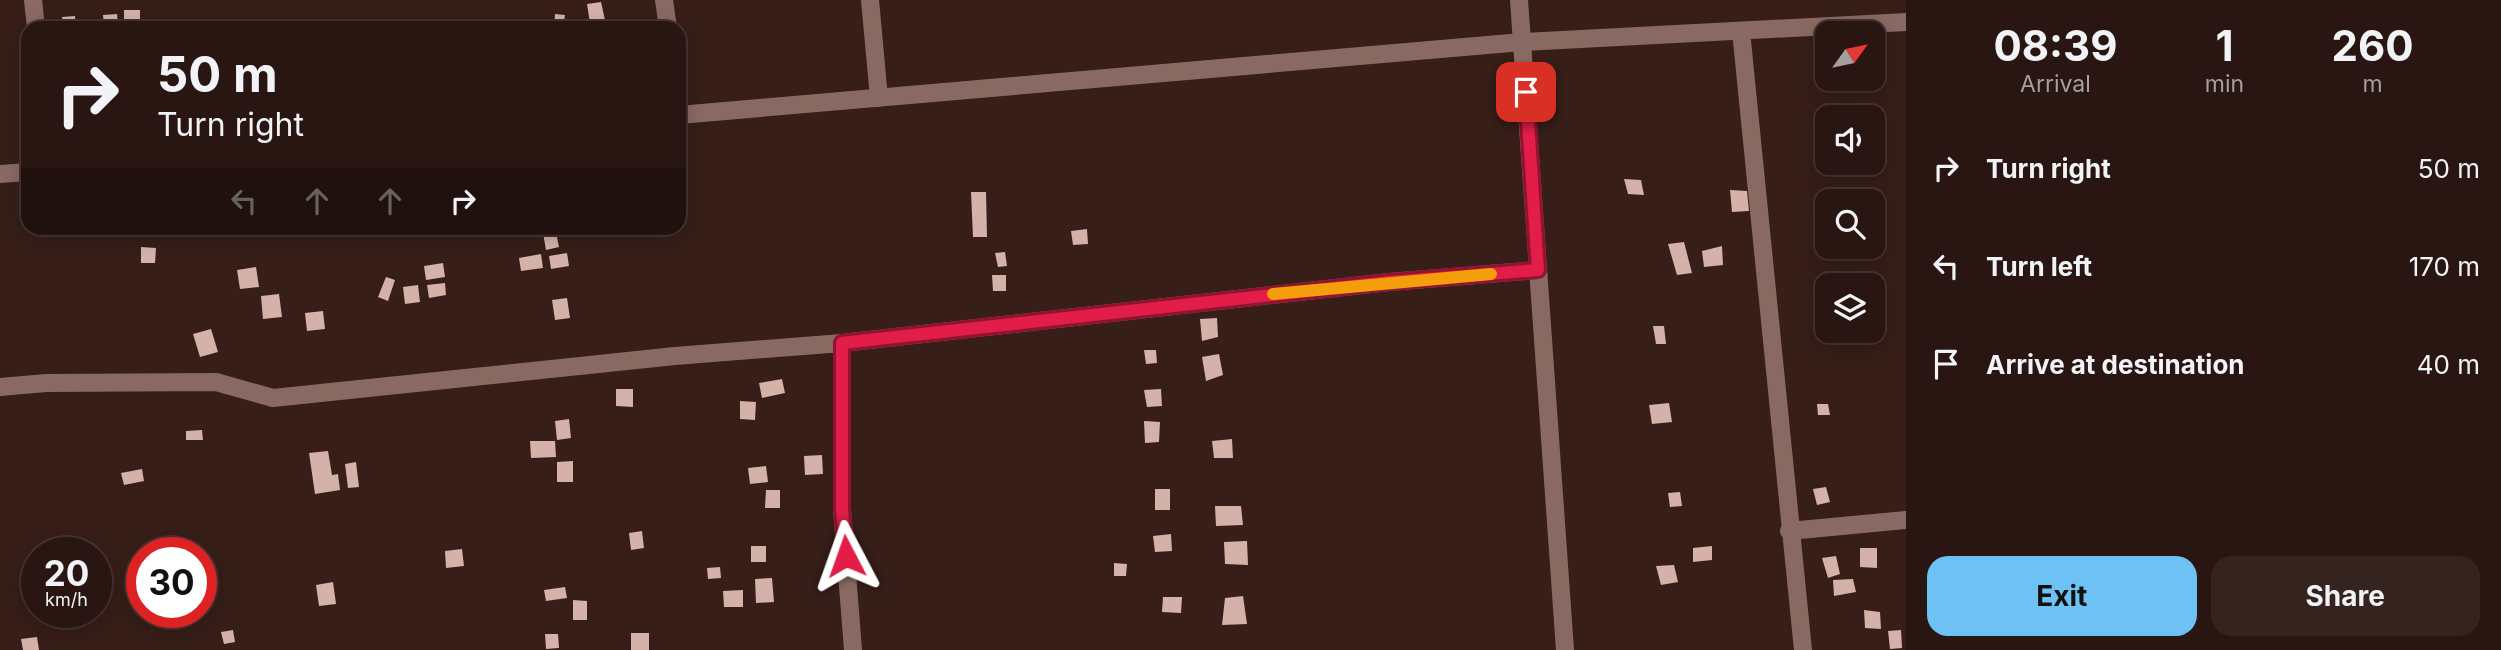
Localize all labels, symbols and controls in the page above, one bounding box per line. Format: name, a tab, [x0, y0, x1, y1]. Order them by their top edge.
text: 08:39	[1993, 20, 2117, 71]
text: 1	[2215, 20, 2234, 71]
text: 260	[2332, 20, 2414, 71]
north arrow	[1815, 21, 1885, 91]
map controls	[1815, 21, 1885, 343]
text: 50 m	[157, 45, 278, 104]
icon: right	[42, 49, 133, 140]
pin	[1496, 62, 1556, 122]
text: Arrival	[2020, 70, 2091, 98]
text: min	[2205, 70, 2244, 98]
text: m	[2362, 70, 2383, 98]
icon: arrive	[1507, 73, 1545, 111]
text: Turn right	[157, 105, 304, 144]
button: sound	[1815, 105, 1885, 175]
icon: right	[1927, 149, 1965, 187]
text: Turn right	[1986, 153, 2111, 184]
text: 50 m	[2418, 153, 2480, 184]
icon: left	[225, 182, 263, 220]
icon: ahead	[298, 182, 336, 220]
icon: ahead	[371, 182, 409, 220]
icon: right	[444, 182, 482, 220]
button: search	[1815, 189, 1885, 259]
icon: left	[1927, 247, 1965, 285]
text: Turn left	[1986, 251, 2092, 282]
text: 170 m	[2409, 251, 2480, 282]
button: layers	[1815, 273, 1885, 343]
icon: arrive	[1927, 345, 1965, 383]
text: Arrive at destination	[1986, 349, 2245, 380]
text: 40 m	[2417, 349, 2480, 380]
position arrow	[809, 519, 883, 593]
speed limit sign: 30	[126, 537, 217, 628]
text: 20	[44, 552, 89, 594]
button: Exit	[1927, 556, 2197, 636]
button: Share	[2211, 556, 2480, 636]
text: km/h	[45, 589, 88, 610]

